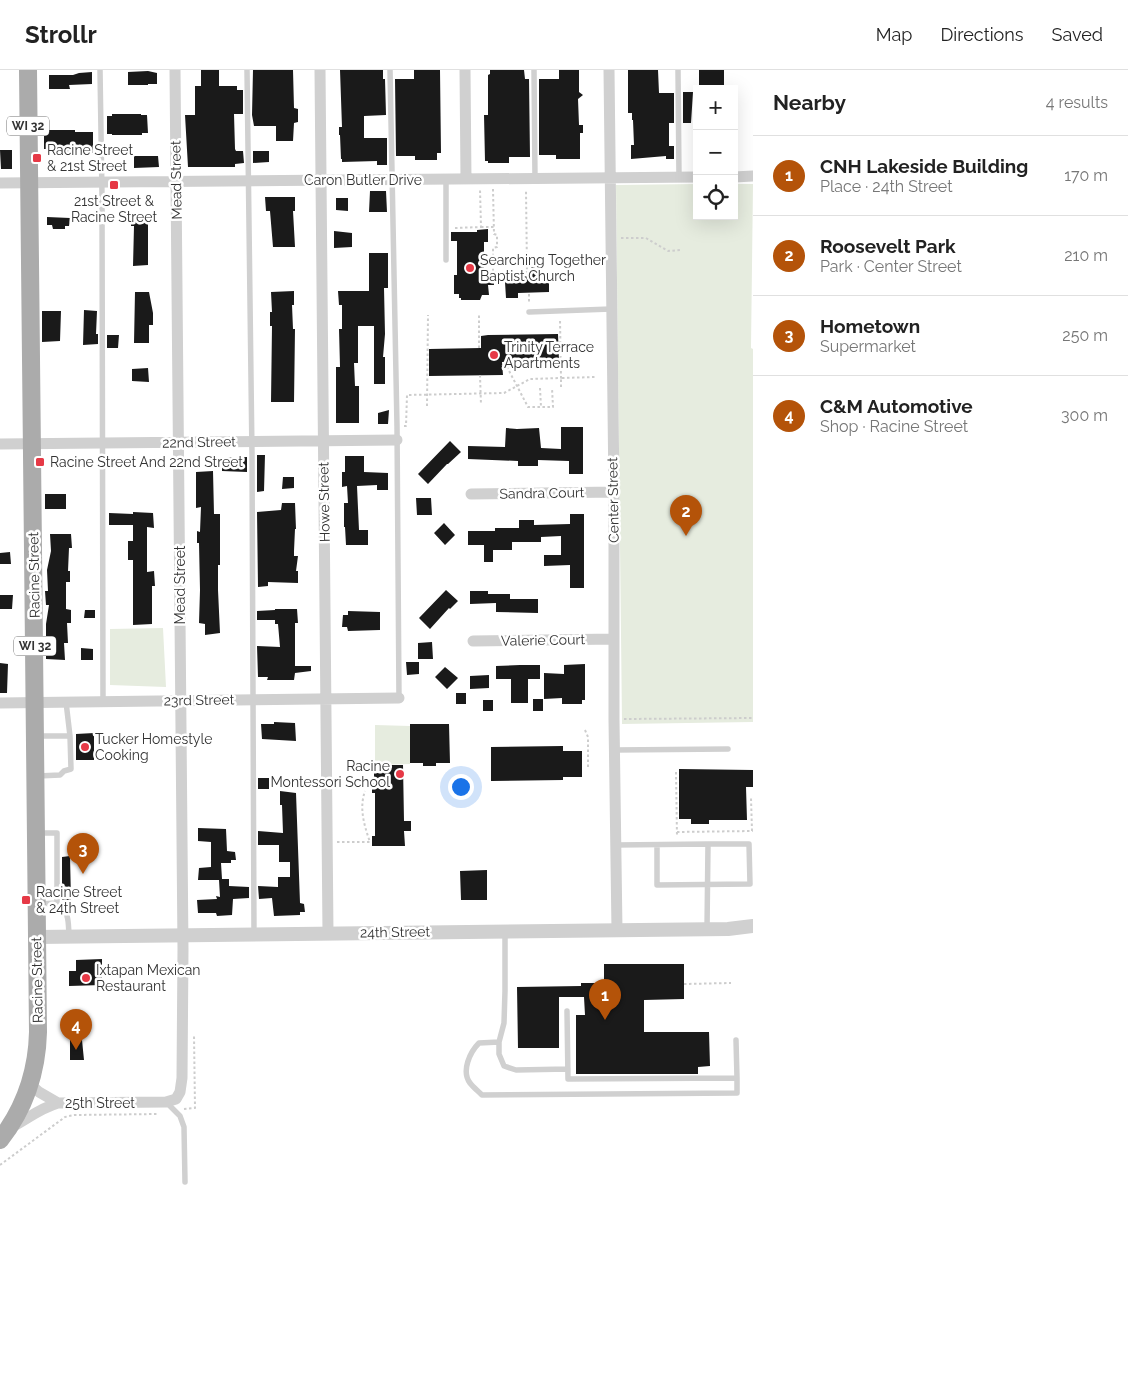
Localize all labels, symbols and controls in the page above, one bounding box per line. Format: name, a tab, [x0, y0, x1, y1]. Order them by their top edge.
text: Strollr	[25, 20, 97, 49]
text: Map	[876, 24, 912, 45]
text: Directions	[940, 24, 1024, 45]
text: Saved	[1052, 24, 1103, 45]
map controls	[693, 85, 738, 220]
button: +	[693, 85, 738, 130]
text: Nearby	[773, 90, 846, 115]
text: 4 results	[1046, 93, 1108, 112]
road number: WI 32	[7, 116, 49, 136]
button: −	[693, 130, 738, 175]
street label: Mead Street	[167, 140, 185, 220]
place label: Racine Street & 21st Street	[47, 142, 133, 174]
marker: Racine Street & 21st Street	[31, 152, 43, 164]
text: CNH Lakeside Building	[820, 155, 1028, 177]
text: 1	[785, 166, 793, 185]
text: 170 m	[1064, 166, 1108, 185]
street label: Caron Butler Drive	[304, 172, 422, 188]
button: locate	[693, 175, 738, 220]
text: Place · 24th Street	[820, 177, 953, 196]
marker: 21st Street & Racine Street	[108, 179, 120, 191]
place label: 21st Street & Racine Street	[71, 193, 157, 225]
text: Roosevelt Park	[820, 235, 956, 257]
text: 2	[784, 246, 794, 265]
text: 210 m	[1064, 246, 1108, 265]
place label: Searching Together Baptist Church	[480, 252, 606, 284]
text: Park · Center Street	[820, 257, 962, 276]
marker: Searching Together Baptist Church	[464, 262, 476, 274]
text: Hometown	[820, 315, 920, 337]
text: 3	[785, 326, 793, 345]
text: 250 m	[1062, 326, 1108, 345]
text: Supermarket	[820, 337, 916, 356]
place label: Trinity Terrace Apartments	[504, 339, 594, 371]
marker: Trinity Terrace Apartments	[488, 349, 500, 361]
text: C&M Automotive	[820, 395, 973, 417]
text: 4	[784, 406, 794, 425]
text: 300 m	[1061, 406, 1108, 425]
text: Shop · Racine Street	[820, 417, 968, 436]
street label: 22nd Street	[162, 433, 236, 451]
place label: Racine Street And 22nd Street	[50, 454, 243, 470]
marker: Racine Street And 22nd Street	[34, 456, 46, 468]
street label: Center Street	[604, 457, 622, 543]
street label: Howe Street	[315, 462, 333, 542]
street label: Sandra Court	[499, 484, 585, 502]
pin: 2	[670, 495, 702, 536]
street label: Racine Street	[25, 531, 43, 618]
street label: Mead Street	[172, 545, 188, 625]
street label: Valerie Court	[501, 631, 585, 649]
road number: WI 32	[14, 636, 56, 656]
street label: 23rd Street	[164, 691, 235, 709]
place label: Tucker Homestyle Cooking	[95, 731, 212, 763]
marker: Tucker Homestyle Cooking	[79, 741, 91, 753]
place label: Racine Montessori School	[270, 758, 390, 790]
marker: Racine Montessori School	[394, 768, 406, 780]
your location	[448, 774, 474, 800]
pin: 3	[67, 833, 99, 874]
place label: Racine Street & 24th Street	[36, 884, 122, 916]
marker: Racine Street & 24th Street	[20, 894, 32, 906]
street label: 24th Street	[360, 923, 431, 941]
street label: Racine Street	[28, 936, 46, 1023]
place label: Ixtapan Mexican Restaurant	[96, 962, 201, 994]
marker: Ixtapan Mexican Restaurant	[80, 972, 92, 984]
pin: 1	[589, 979, 621, 1020]
pin: 4	[60, 1009, 92, 1050]
street label: 25th Street	[65, 1095, 135, 1111]

